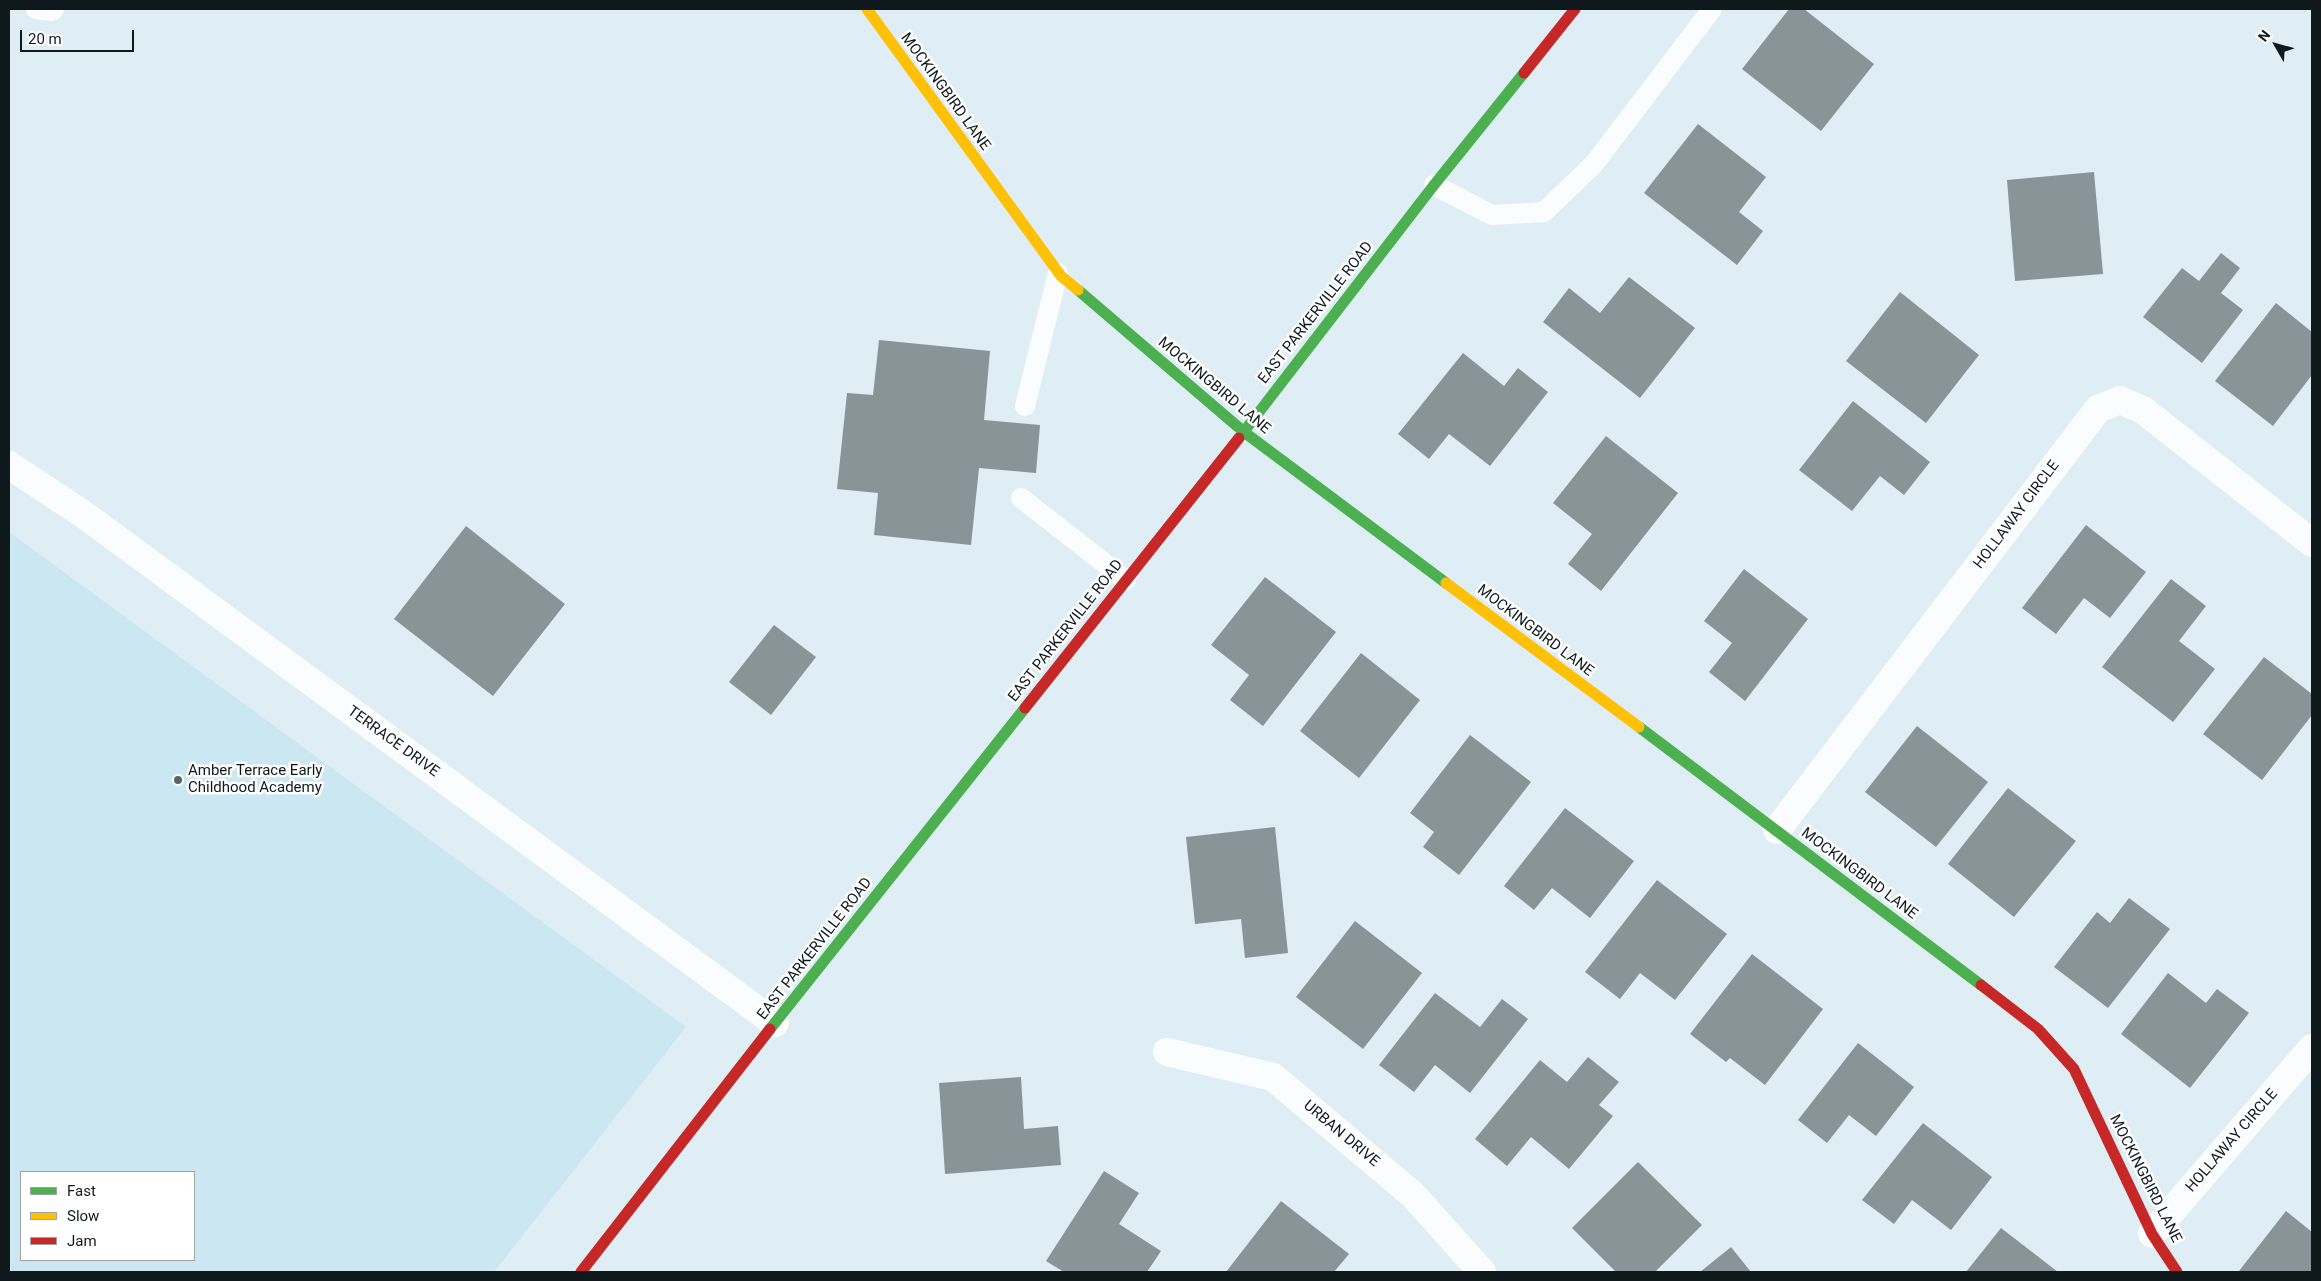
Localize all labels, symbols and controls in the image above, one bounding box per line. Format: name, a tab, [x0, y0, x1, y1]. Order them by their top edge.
scale bar	[22, 20, 136, 52]
north arrow	[2251, 20, 2301, 70]
text: N	[2255, 27, 2274, 45]
text: 20 m	[28, 30, 62, 48]
street label: MOCKINGBIRD LANE	[896, 30, 994, 154]
street label: EAST PARKERVILLE ROAD	[1255, 238, 1377, 388]
street label: MOCKINGBIRD LANE	[1154, 334, 1274, 438]
street label: HOLLAWAY CIRCLE	[1970, 457, 2064, 573]
street label: EAST PARKERVILLE ROAD	[1005, 556, 1127, 706]
street label: MOCKINGBIRD LANE	[1473, 581, 1597, 681]
street label: TERRACE DRIVE	[344, 703, 442, 781]
place label: Amber Terrace Early Childhood Academy	[188, 762, 322, 797]
marker: Amber Terrace Early Childhood Academy	[172, 774, 184, 786]
street label: MOCKINGBIRD LANE	[1797, 824, 1921, 924]
street label: EAST PARKERVILLE ROAD	[754, 874, 876, 1024]
street label: HOLLAWAY CIRCLE	[2182, 1086, 2282, 1196]
street label: URBAN DRIVE	[1299, 1097, 1383, 1171]
street label: MOCKINGBIRD LANE	[2105, 1112, 2185, 1246]
legend	[20, 1171, 195, 1261]
text: Fast	[67, 1182, 96, 1200]
text: Slow	[67, 1207, 99, 1225]
text: Jam	[67, 1232, 97, 1250]

